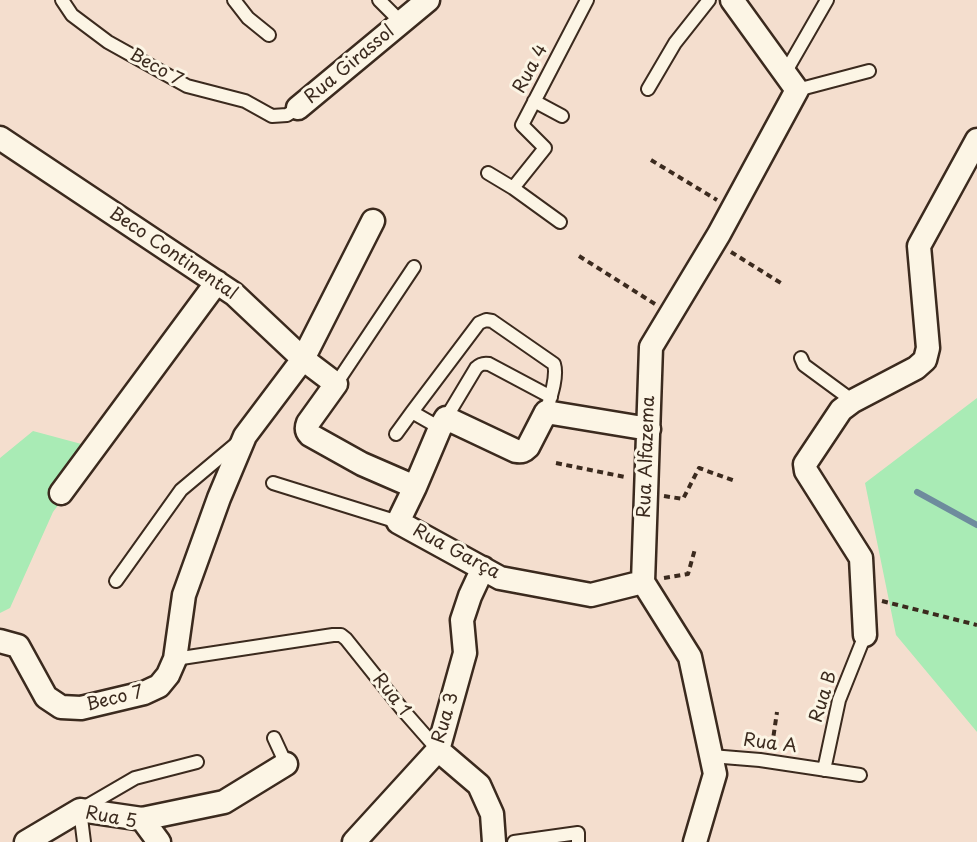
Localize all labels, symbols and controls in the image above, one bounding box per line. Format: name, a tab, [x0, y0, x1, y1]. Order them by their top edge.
street label: Rua Girassol	[301, 21, 399, 109]
street label: Rua 4	[509, 41, 553, 97]
street label: Beco 7	[126, 45, 186, 91]
street label: Beco Continental	[105, 203, 241, 305]
street label: Rua Alfazema	[634, 396, 660, 518]
street label: Rua Garça	[409, 520, 503, 584]
street label: Rua 1	[367, 669, 415, 721]
street label: Rua B	[806, 669, 842, 725]
street label: Beco 7	[84, 682, 146, 716]
street label: Rua 3	[428, 690, 464, 746]
street label: Rua A	[742, 730, 798, 758]
street label: Rua 5	[84, 803, 138, 833]

